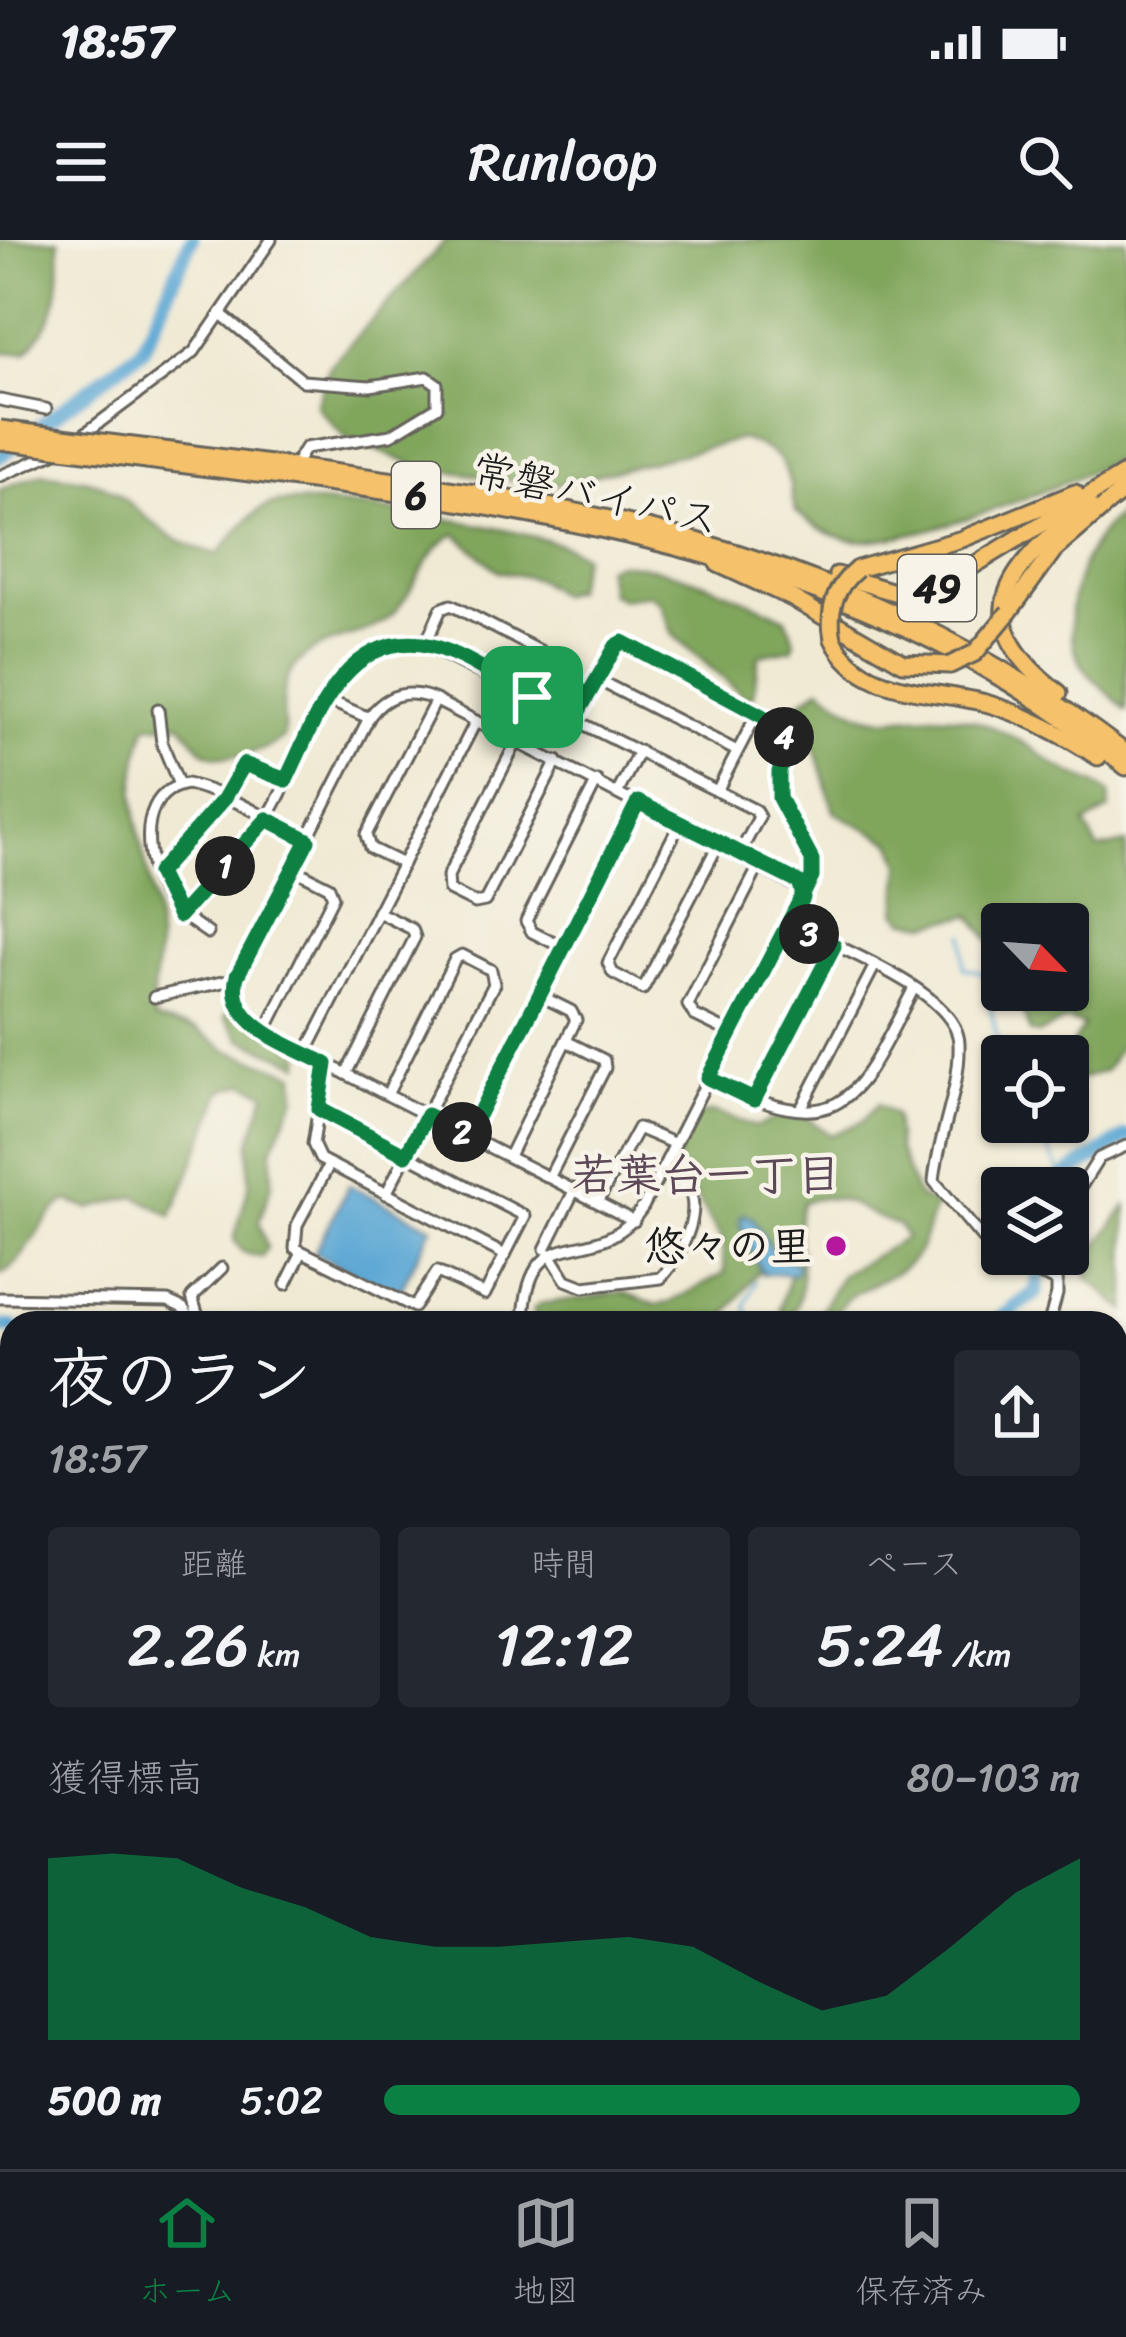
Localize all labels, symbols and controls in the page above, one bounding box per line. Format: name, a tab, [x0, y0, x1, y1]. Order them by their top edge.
text: 18:57	[60, 2, 173, 82]
text: Runloop	[469, 114, 657, 210]
icon: menu	[48, 129, 114, 195]
icon: search	[1012, 129, 1078, 195]
street label: 常磐バイパス	[465, 433, 726, 557]
road number: 6	[392, 462, 440, 528]
road number: 49	[898, 555, 976, 621]
pin	[481, 646, 583, 748]
icon: arrive	[499, 664, 565, 730]
pin: 4	[754, 707, 814, 767]
text: 4	[774, 708, 794, 766]
pin: 1	[195, 836, 255, 896]
text: 1	[218, 837, 232, 895]
north arrow	[981, 903, 1089, 1011]
map controls	[981, 903, 1089, 1275]
pin: 3	[779, 904, 839, 964]
text: 3	[800, 905, 818, 963]
button: locate	[981, 1035, 1089, 1143]
pin: 2	[432, 1102, 492, 1162]
text: 2	[452, 1103, 472, 1161]
district label: 若葉台一丁目	[571, 1135, 841, 1215]
button: layers	[981, 1167, 1089, 1275]
place label: 悠々の里	[644, 1210, 812, 1284]
marker: 悠々の里	[823, 1233, 849, 1259]
text: 夜のラン	[48, 1320, 312, 1437]
button: share	[954, 1350, 1080, 1476]
text: 18:57	[48, 1424, 146, 1493]
text: 距離	[181, 1535, 247, 1593]
text: 時間	[531, 1535, 597, 1593]
text: ペース	[865, 1535, 963, 1593]
text: 2.26	[128, 1593, 249, 1699]
text: 12:12	[495, 1593, 633, 1699]
text: 5:24	[817, 1593, 944, 1699]
text: km	[249, 1626, 300, 1684]
text: /km	[944, 1626, 1011, 1684]
text: 獲得標高	[48, 1743, 204, 1812]
text: 80–103 m	[907, 1743, 1080, 1812]
text: 500 m	[48, 2066, 161, 2135]
text: 5:02	[240, 2066, 323, 2135]
tab: ホーム	[138, 2190, 236, 2320]
tab: 地図	[513, 2190, 579, 2320]
tab: 保存済み	[856, 2190, 988, 2320]

